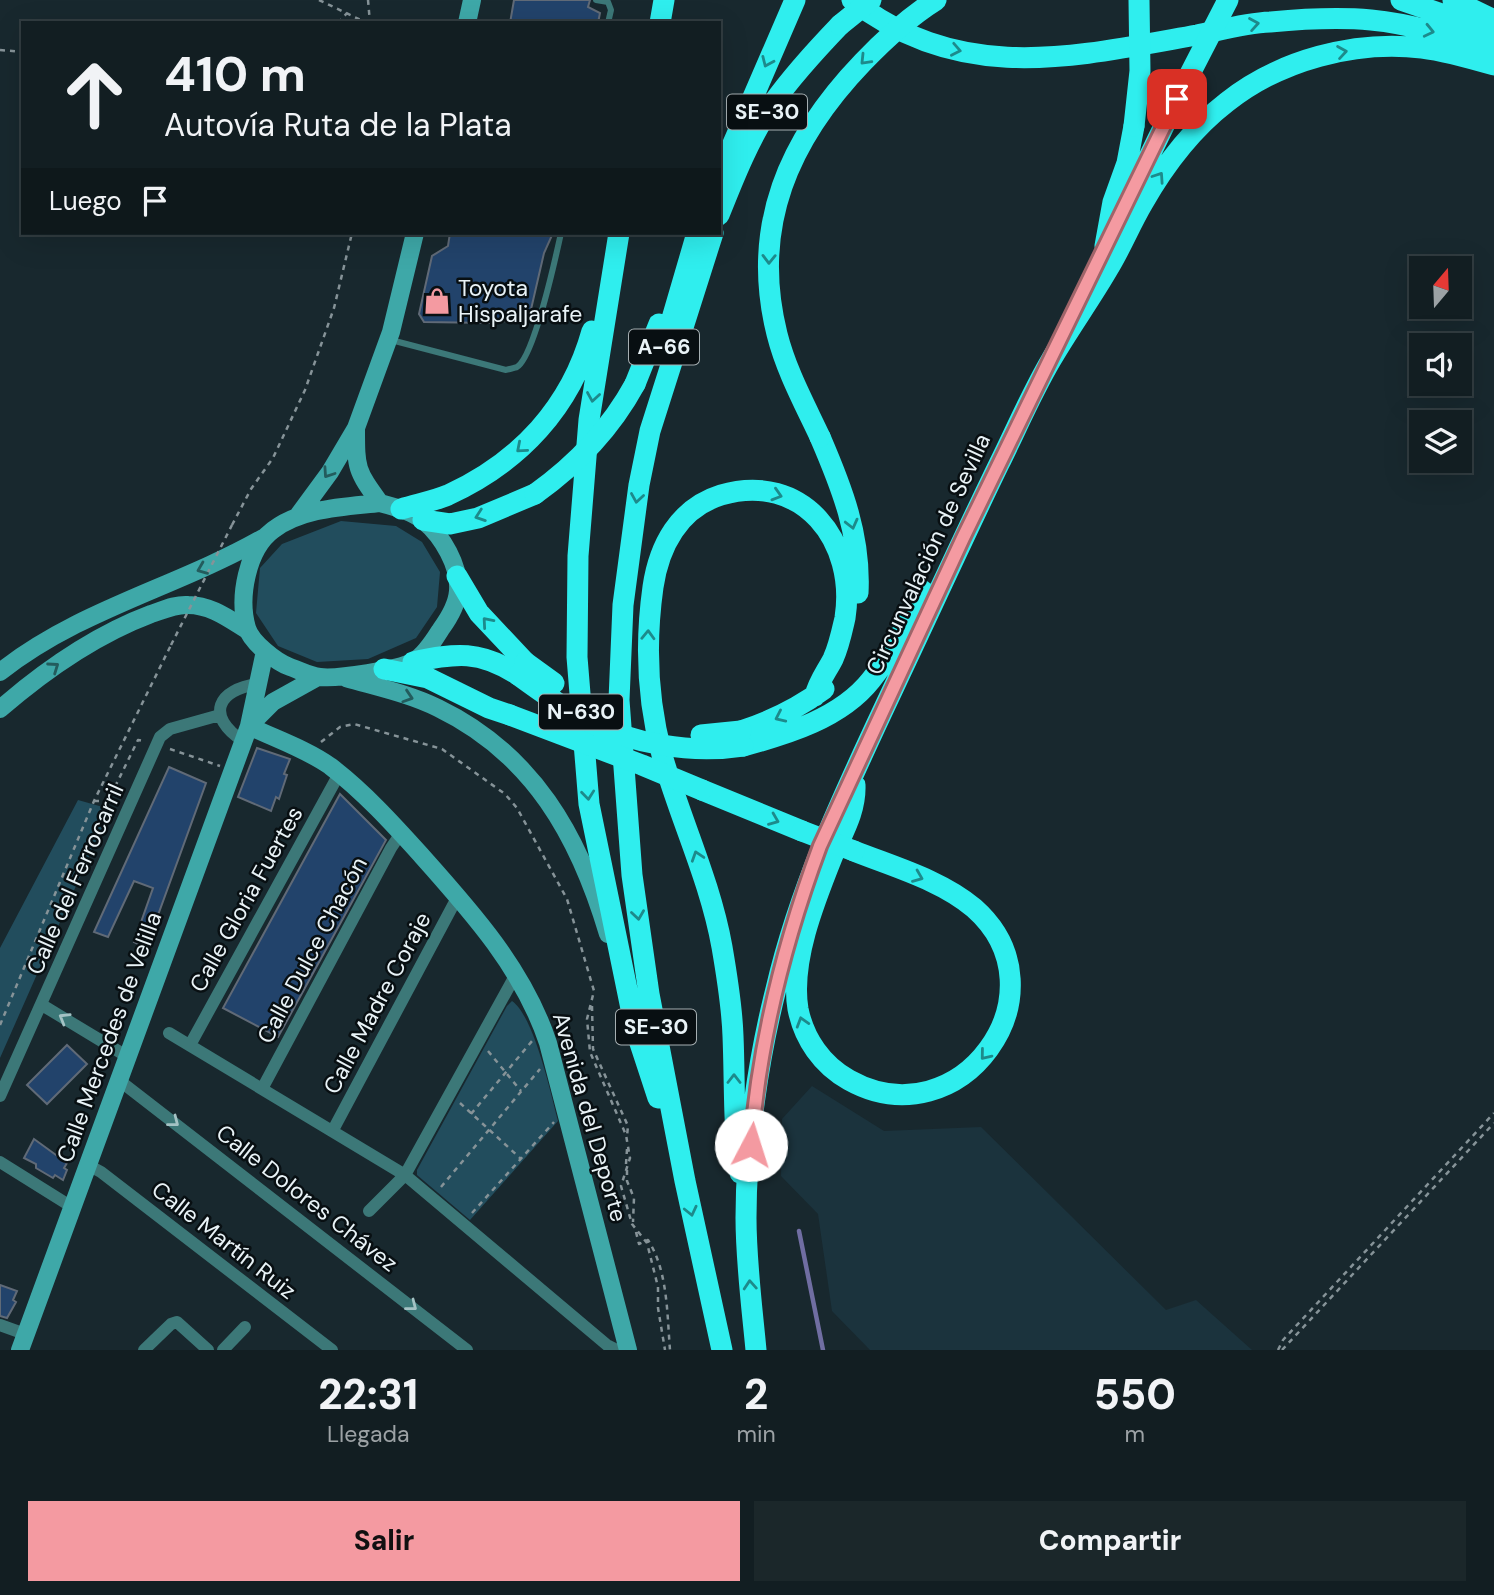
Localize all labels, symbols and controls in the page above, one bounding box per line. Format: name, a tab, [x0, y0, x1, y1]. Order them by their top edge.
one-way arrow	[1248, 18, 1260, 33]
one-way arrow	[1423, 22, 1435, 37]
text: 410 m	[164, 42, 306, 106]
one-way arrow	[950, 42, 962, 57]
one-way arrow	[1336, 45, 1347, 60]
icon: ahead	[49, 49, 140, 140]
one-way arrow	[861, 52, 874, 65]
one-way arrow	[761, 55, 775, 67]
pin	[1147, 69, 1207, 129]
icon: arrive	[1158, 80, 1196, 118]
road number: SE-30	[727, 94, 807, 130]
text: Autovía Ruta de la Plata	[164, 104, 512, 146]
one-way arrow	[1151, 172, 1164, 185]
icon: arrive	[136, 182, 174, 220]
text: Luego	[49, 184, 122, 218]
one-way arrow	[762, 254, 777, 265]
north arrow	[1409, 256, 1472, 318]
map controls	[1409, 256, 1472, 473]
place label: Toyota Hispaljarafe	[458, 273, 582, 329]
shop icon: Toyota Hispaljarafe	[422, 286, 452, 316]
road number: A-66	[629, 330, 699, 364]
button: sound	[1409, 333, 1472, 396]
one-way arrow	[586, 391, 601, 403]
button: layers	[1409, 410, 1472, 473]
street label: Circunvalación de Sevilla	[859, 429, 997, 679]
one-way arrow	[516, 440, 529, 452]
one-way arrow	[323, 466, 336, 479]
one-way arrow	[771, 487, 783, 502]
one-way arrow	[630, 492, 645, 504]
one-way arrow	[475, 508, 487, 522]
one-way arrow	[844, 517, 858, 529]
one-way arrow	[197, 561, 209, 575]
one-way arrow	[483, 617, 495, 630]
one-way arrow	[641, 630, 656, 641]
one-way arrow	[46, 663, 59, 675]
one-way arrow	[401, 689, 414, 703]
road number: N-630	[539, 694, 623, 730]
one-way arrow	[775, 709, 787, 723]
street label: Calle del Ferrocarril	[19, 779, 131, 979]
one-way arrow	[581, 789, 596, 800]
street label: Calle Gloria Fuertes	[183, 801, 309, 997]
one-way arrow	[768, 811, 780, 825]
one-way arrow	[691, 850, 705, 863]
street label: Calle Dulce Chacón	[250, 852, 374, 1048]
one-way arrow	[911, 868, 923, 882]
street label: Calle Madre Coraje	[316, 907, 438, 1099]
street label: Calle Mercedes de Velilla	[50, 908, 168, 1166]
one-way arrow	[630, 909, 645, 921]
street label: Avenida del Deporte	[546, 1009, 634, 1225]
road number: SE-30	[616, 1010, 696, 1044]
one-way arrow	[58, 1014, 71, 1027]
one-way arrow	[796, 1017, 811, 1029]
one-way arrow	[980, 1047, 993, 1059]
one-way arrow	[726, 1073, 742, 1084]
position arrow	[714, 1108, 788, 1182]
one-way arrow	[166, 1114, 178, 1127]
street label: Calle Dolores Chávez	[210, 1118, 404, 1278]
street label: Calle Martín Ruiz	[146, 1174, 302, 1306]
one-way arrow	[683, 1205, 697, 1217]
one-way arrow	[743, 1279, 758, 1290]
one-way arrow	[404, 1298, 416, 1311]
text: 22:31	[318, 1367, 418, 1422]
text: 2	[744, 1367, 768, 1422]
text: 550	[1094, 1367, 1176, 1422]
text: Llegada	[327, 1419, 409, 1449]
text: min	[736, 1419, 776, 1449]
text: m	[1125, 1419, 1145, 1449]
button: Salir	[28, 1501, 740, 1581]
button: Compartir	[754, 1501, 1466, 1581]

